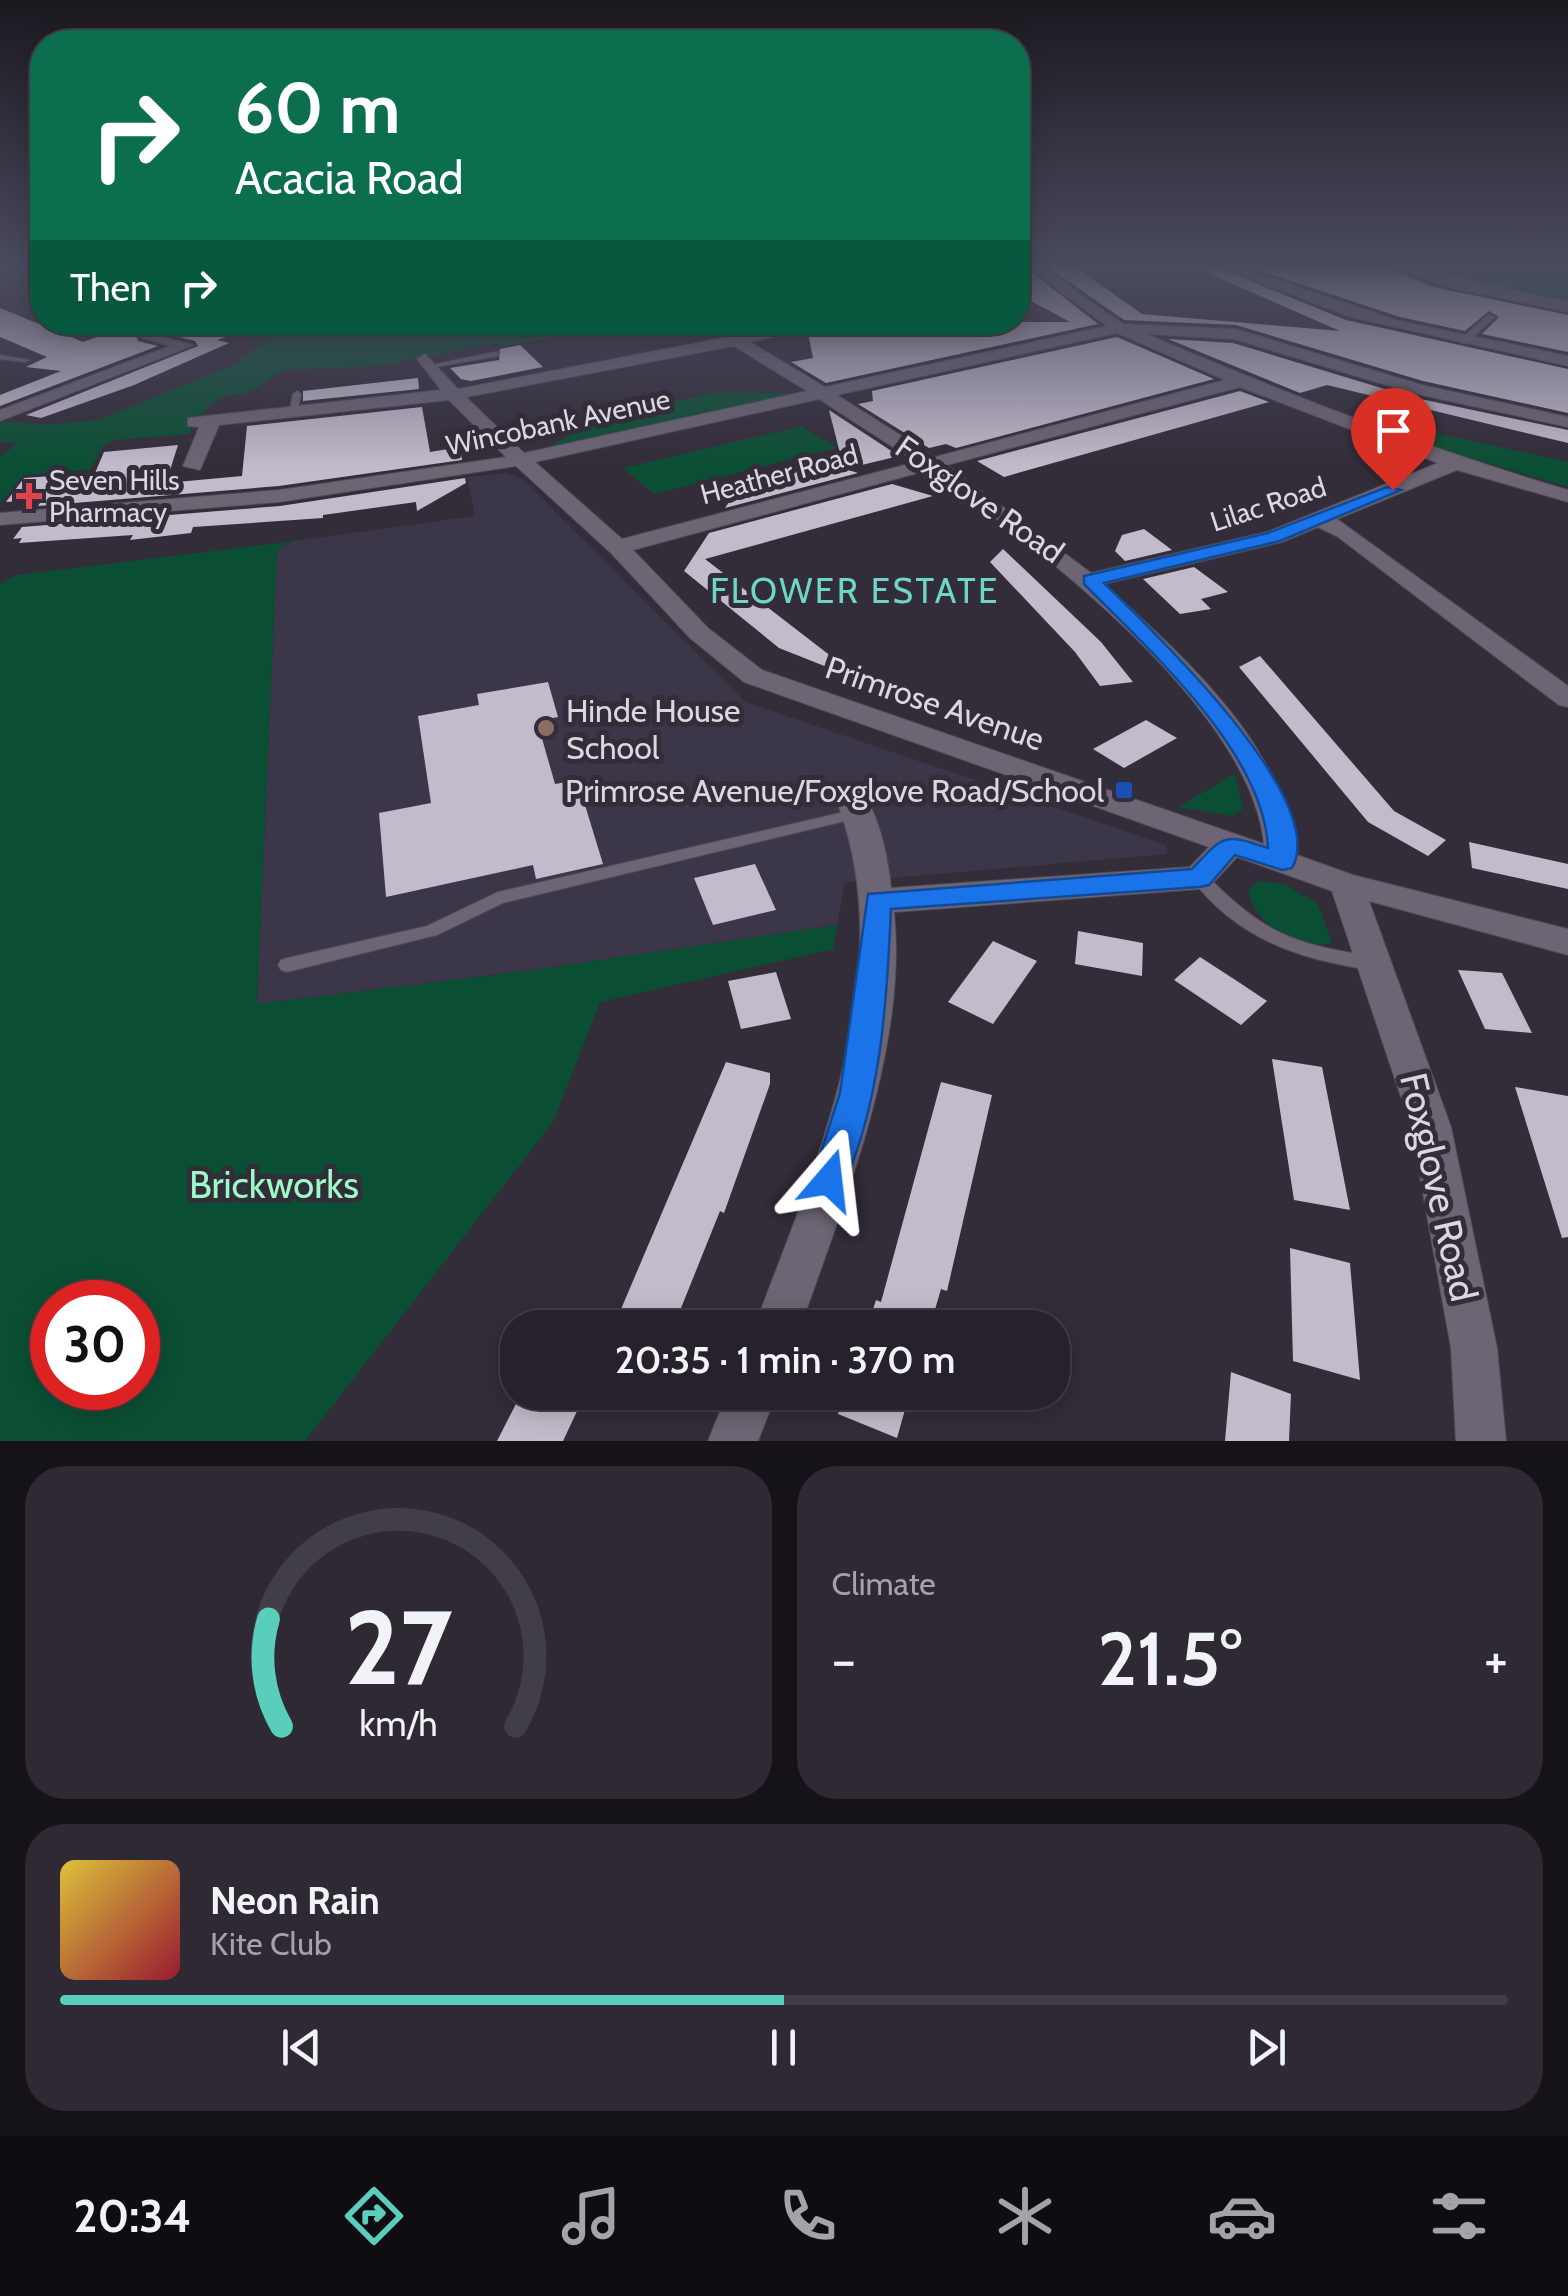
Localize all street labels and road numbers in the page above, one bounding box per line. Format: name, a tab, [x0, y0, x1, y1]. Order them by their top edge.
street label: Wincobank Avenue	[443, 382, 673, 462]
street label: Foxglove Road	[888, 427, 1072, 571]
street label: Heather Road	[697, 437, 861, 511]
street label: Lilac Road	[1206, 469, 1330, 539]
street label: Primrose Avenue	[821, 647, 1049, 759]
street label: Foxglove Road	[1390, 1068, 1488, 1306]

